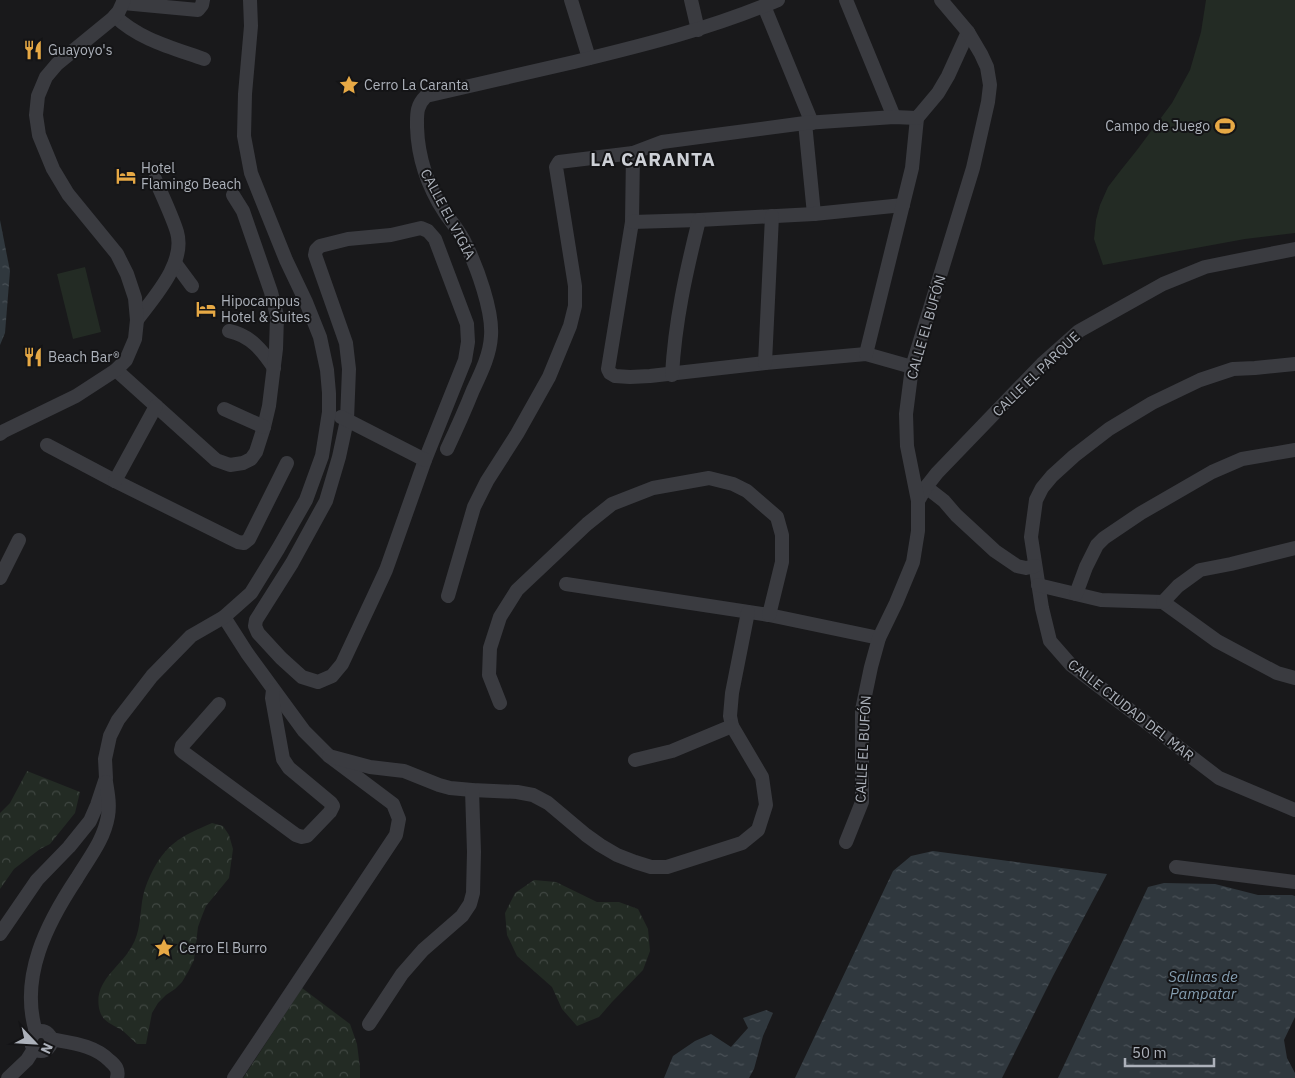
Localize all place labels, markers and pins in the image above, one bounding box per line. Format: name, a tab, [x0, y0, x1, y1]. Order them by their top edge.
restaurant icon: Guayoyo's	[22, 39, 44, 61]
place label: Guayoyo's	[48, 41, 113, 59]
place icon: Cerro La Caranta	[338, 74, 360, 96]
place label: Cerro La Caranta	[364, 76, 469, 94]
sports icon: Campo de Juego	[1214, 115, 1236, 137]
place label: Campo de Juego	[1105, 117, 1210, 135]
place label: Hotel Flamingo Beach	[141, 159, 242, 193]
hotel icon: Hotel Flamingo Beach	[115, 165, 137, 187]
place label: Hipocampus Hotel & Suites	[221, 292, 311, 326]
hotel icon: Hipocampus Hotel & Suites	[195, 298, 217, 320]
restaurant icon: Beach Bar®	[22, 346, 44, 368]
place label: Beach Bar®	[48, 348, 120, 366]
place icon: Cerro El Burro	[153, 937, 175, 959]
place label: Cerro El Burro	[179, 939, 267, 957]

